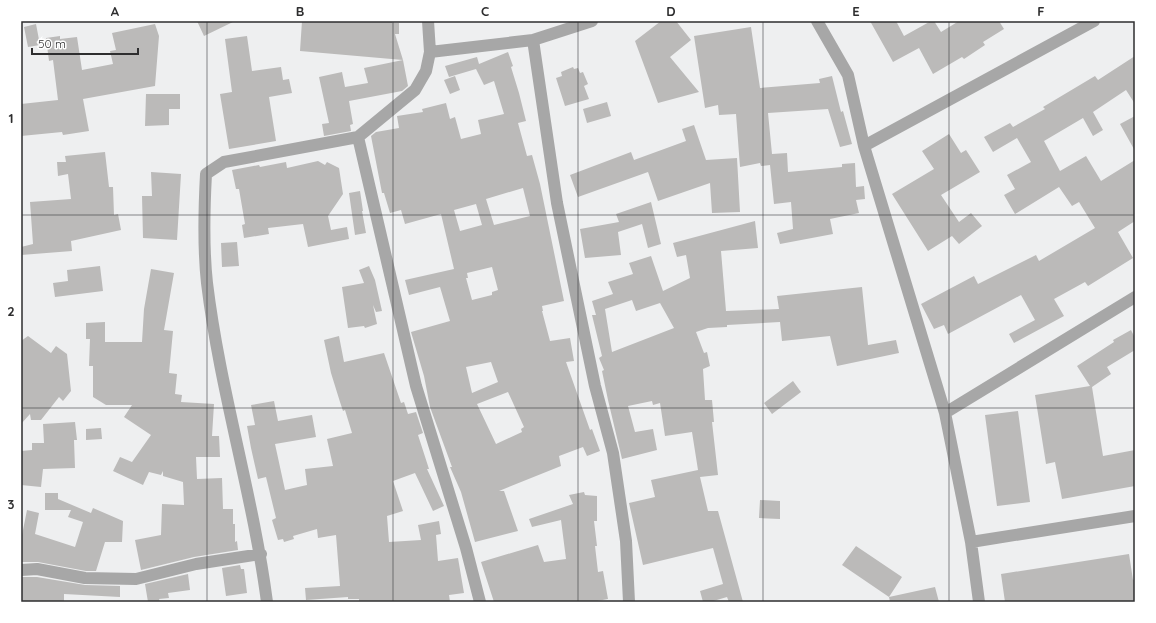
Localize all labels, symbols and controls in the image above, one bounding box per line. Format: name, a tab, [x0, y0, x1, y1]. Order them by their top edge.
text: A	[111, 3, 120, 19]
text: B	[296, 3, 304, 19]
text: C	[481, 3, 489, 19]
text: D	[666, 3, 676, 19]
text: E	[852, 3, 860, 19]
text: F	[1037, 3, 1045, 19]
scale bar	[32, 30, 138, 56]
text: 50 m	[38, 36, 66, 51]
text: 1	[8, 110, 14, 126]
text: 2	[7, 303, 15, 319]
text: 3	[8, 496, 15, 512]

